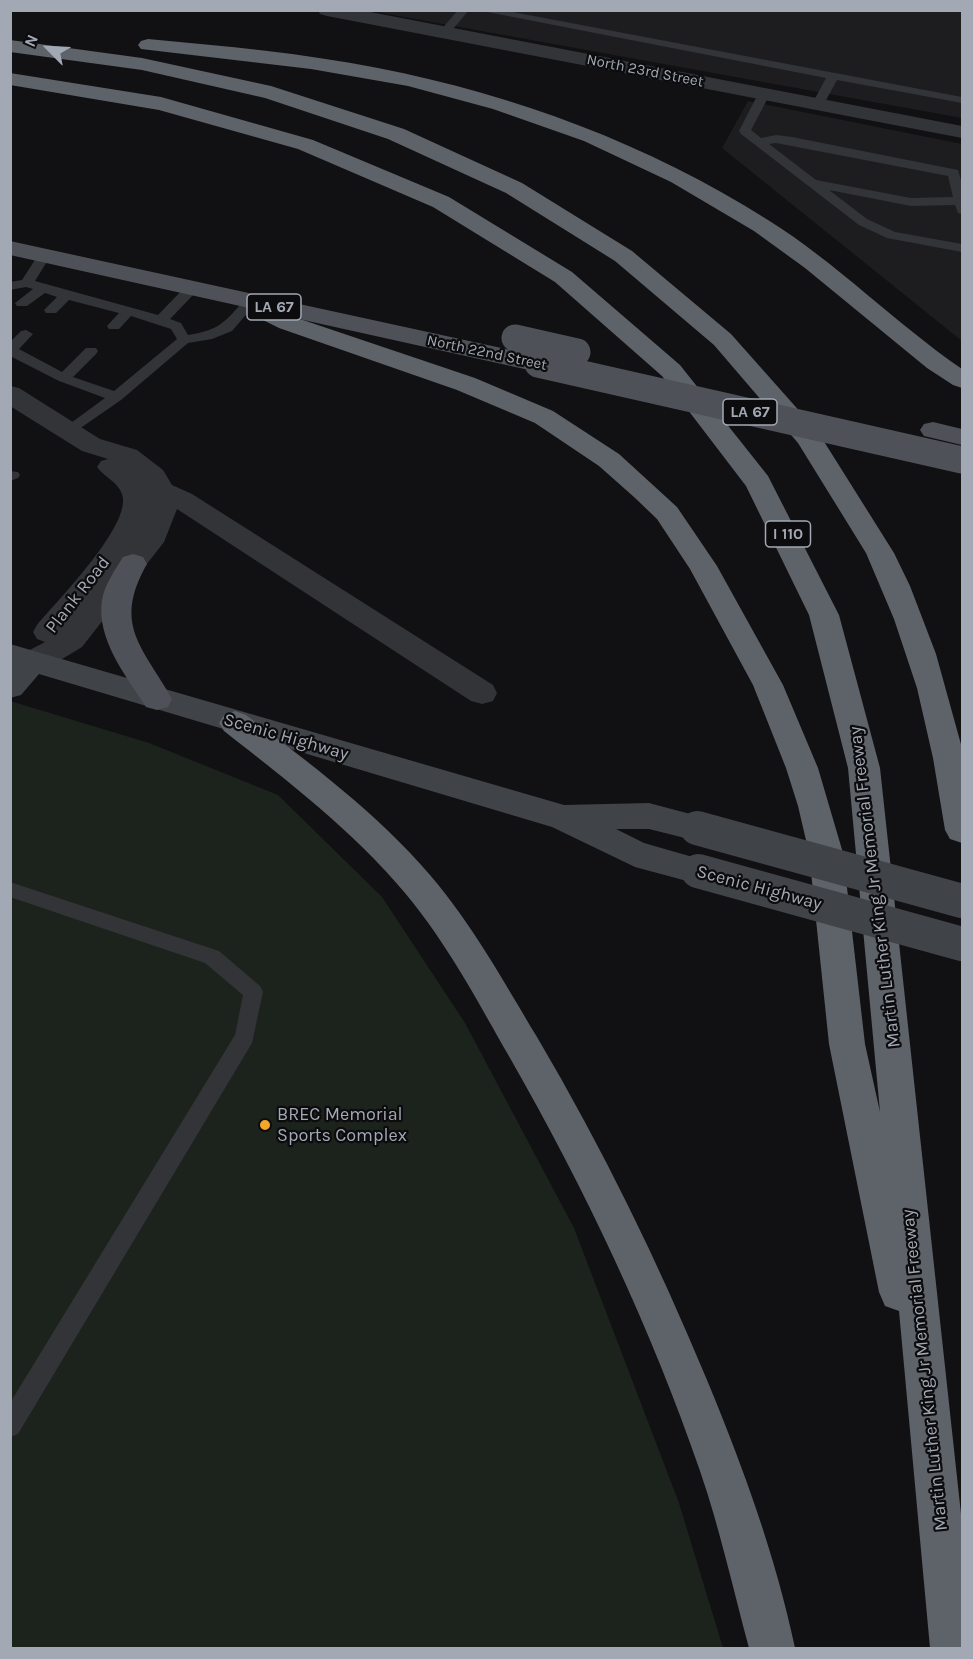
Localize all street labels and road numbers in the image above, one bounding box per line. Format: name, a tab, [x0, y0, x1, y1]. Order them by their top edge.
street label: North 23rd Street	[585, 51, 705, 91]
road number: LA 67	[247, 294, 301, 320]
street label: North 22nd Street	[425, 331, 549, 375]
road number: LA 67	[723, 399, 777, 425]
road number: I 110	[766, 521, 810, 547]
street label: Plank Road	[41, 552, 115, 638]
street label: Scenic Highway	[221, 709, 351, 765]
street label: Martin Luther King Jr Memorial Freeway	[845, 725, 905, 1049]
street label: Scenic Highway	[694, 861, 824, 915]
street label: Martin Luther King Jr Memorial Freeway	[897, 1208, 953, 1532]

